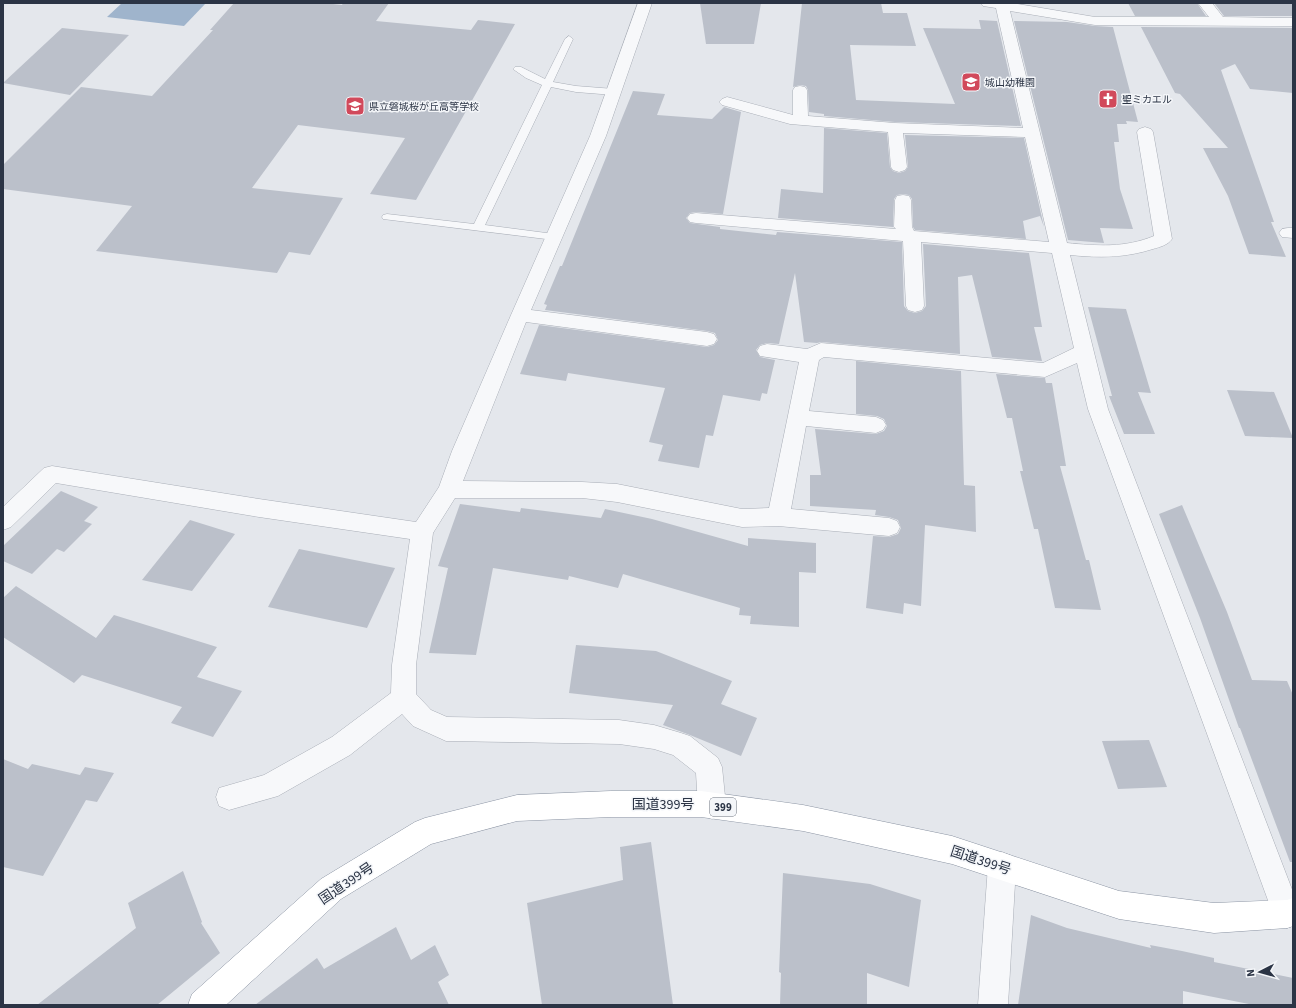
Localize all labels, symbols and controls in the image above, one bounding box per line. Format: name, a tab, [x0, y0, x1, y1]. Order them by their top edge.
school or university icon: 城山幼稚園	[960, 71, 982, 93]
place label: 城山幼稚園	[985, 76, 1035, 90]
church icon: 聖ミカエル	[1097, 88, 1119, 110]
place label: 聖ミカエル	[1122, 93, 1172, 107]
school or university icon: 県立磐城桜が丘高等学校	[344, 95, 366, 117]
place label: 県立磐城桜が丘高等学校	[369, 100, 479, 114]
street label: 国道399号	[632, 795, 694, 815]
road number: 399	[710, 798, 736, 816]
street label: 国道399号	[948, 842, 1014, 880]
street label: 国道399号	[315, 858, 378, 910]
north arrow	[1240, 952, 1280, 992]
text: N	[1243, 969, 1258, 977]

